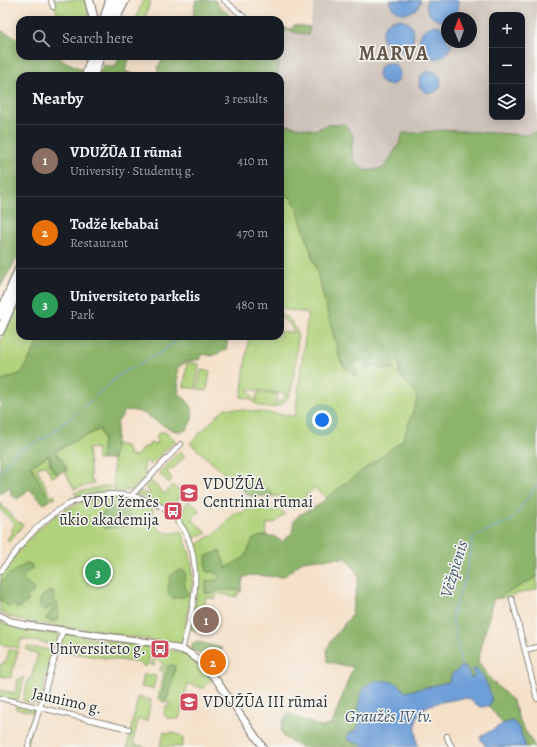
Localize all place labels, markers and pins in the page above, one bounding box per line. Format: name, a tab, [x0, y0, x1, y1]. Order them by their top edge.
place label: VDUŽŪA Centriniai rūmai	[202, 473, 313, 513]
school or university icon: VDUŽŪA Centriniai rūmai	[178, 482, 200, 504]
place label: VDU žemės ūkio akademija	[59, 491, 160, 531]
bus stop icon: VDU žemės ūkio akademija	[162, 500, 184, 522]
pin: 3	[85, 557, 111, 587]
pin: 1	[193, 605, 219, 635]
place label: Universiteto g.	[49, 638, 146, 660]
bus stop icon: Universiteto g.	[149, 638, 171, 660]
pin: 2	[200, 647, 226, 677]
school or university icon: VDUŽŪA III rūmai	[178, 691, 200, 713]
place label: VDUŽŪA III rūmai	[202, 691, 328, 713]

